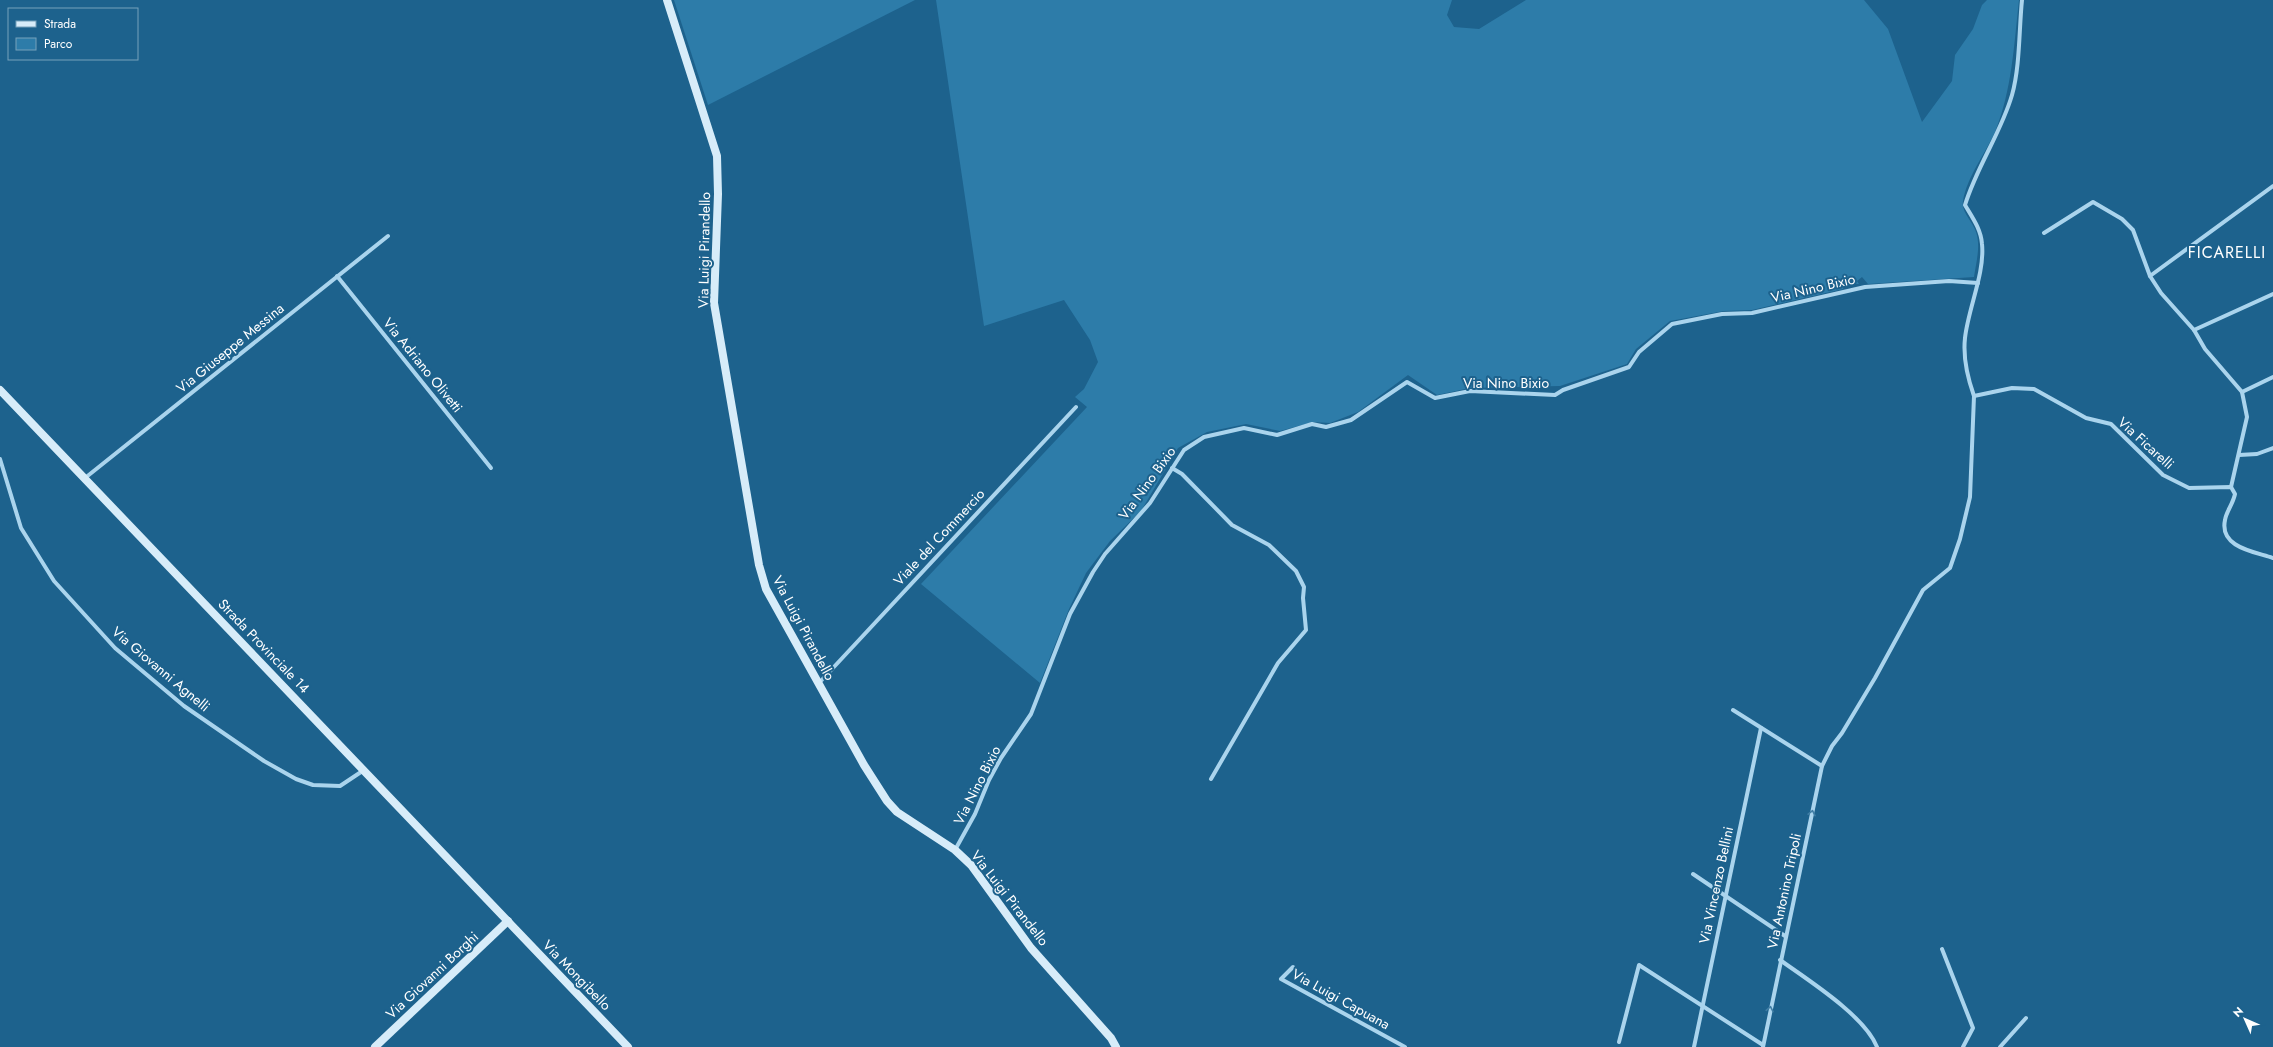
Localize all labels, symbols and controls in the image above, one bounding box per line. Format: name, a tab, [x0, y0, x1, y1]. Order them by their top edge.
legend	[8, 8, 138, 60]
text: Strada	[44, 15, 76, 33]
text: Parco	[44, 35, 73, 53]
street label: Via Luigi Pirandello	[693, 191, 715, 308]
district label: FICARELLI	[2188, 241, 2266, 264]
street label: Via Nino Bixio	[1769, 268, 1858, 307]
street label: Via Giuseppe Messina	[172, 298, 288, 398]
street label: Via Adriano Olivetti	[378, 313, 468, 417]
street label: Via Nino Bixio	[1463, 373, 1549, 393]
street label: Via Ficarelli	[2113, 412, 2179, 474]
street label: Via Nino Bixio	[1114, 442, 1181, 524]
street label: Viale del Commercio	[889, 484, 989, 590]
street label: Via Luigi Pirandello	[768, 572, 840, 684]
street label: Strada Provinciale 14	[214, 594, 314, 698]
street label: Via Giovanni Agnelli	[107, 622, 215, 716]
street label: Via Nino Bixio	[949, 742, 1006, 828]
one-way arrow	[1807, 810, 1815, 816]
street label: Via Vincenzo Bellini	[1694, 824, 1738, 946]
street label: Via Antonino Tripoli	[1762, 831, 1806, 951]
street label: Via Luigi Pirandello	[966, 846, 1054, 950]
street label: Via Giovanni Borghi	[381, 927, 483, 1023]
street label: Via Mongibello	[538, 935, 616, 1015]
street label: Via Luigi Capuana	[1288, 964, 1394, 1034]
north arrow	[2225, 999, 2265, 1039]
text: N	[2229, 1003, 2247, 1021]
one-way arrow	[1766, 1006, 1774, 1012]

